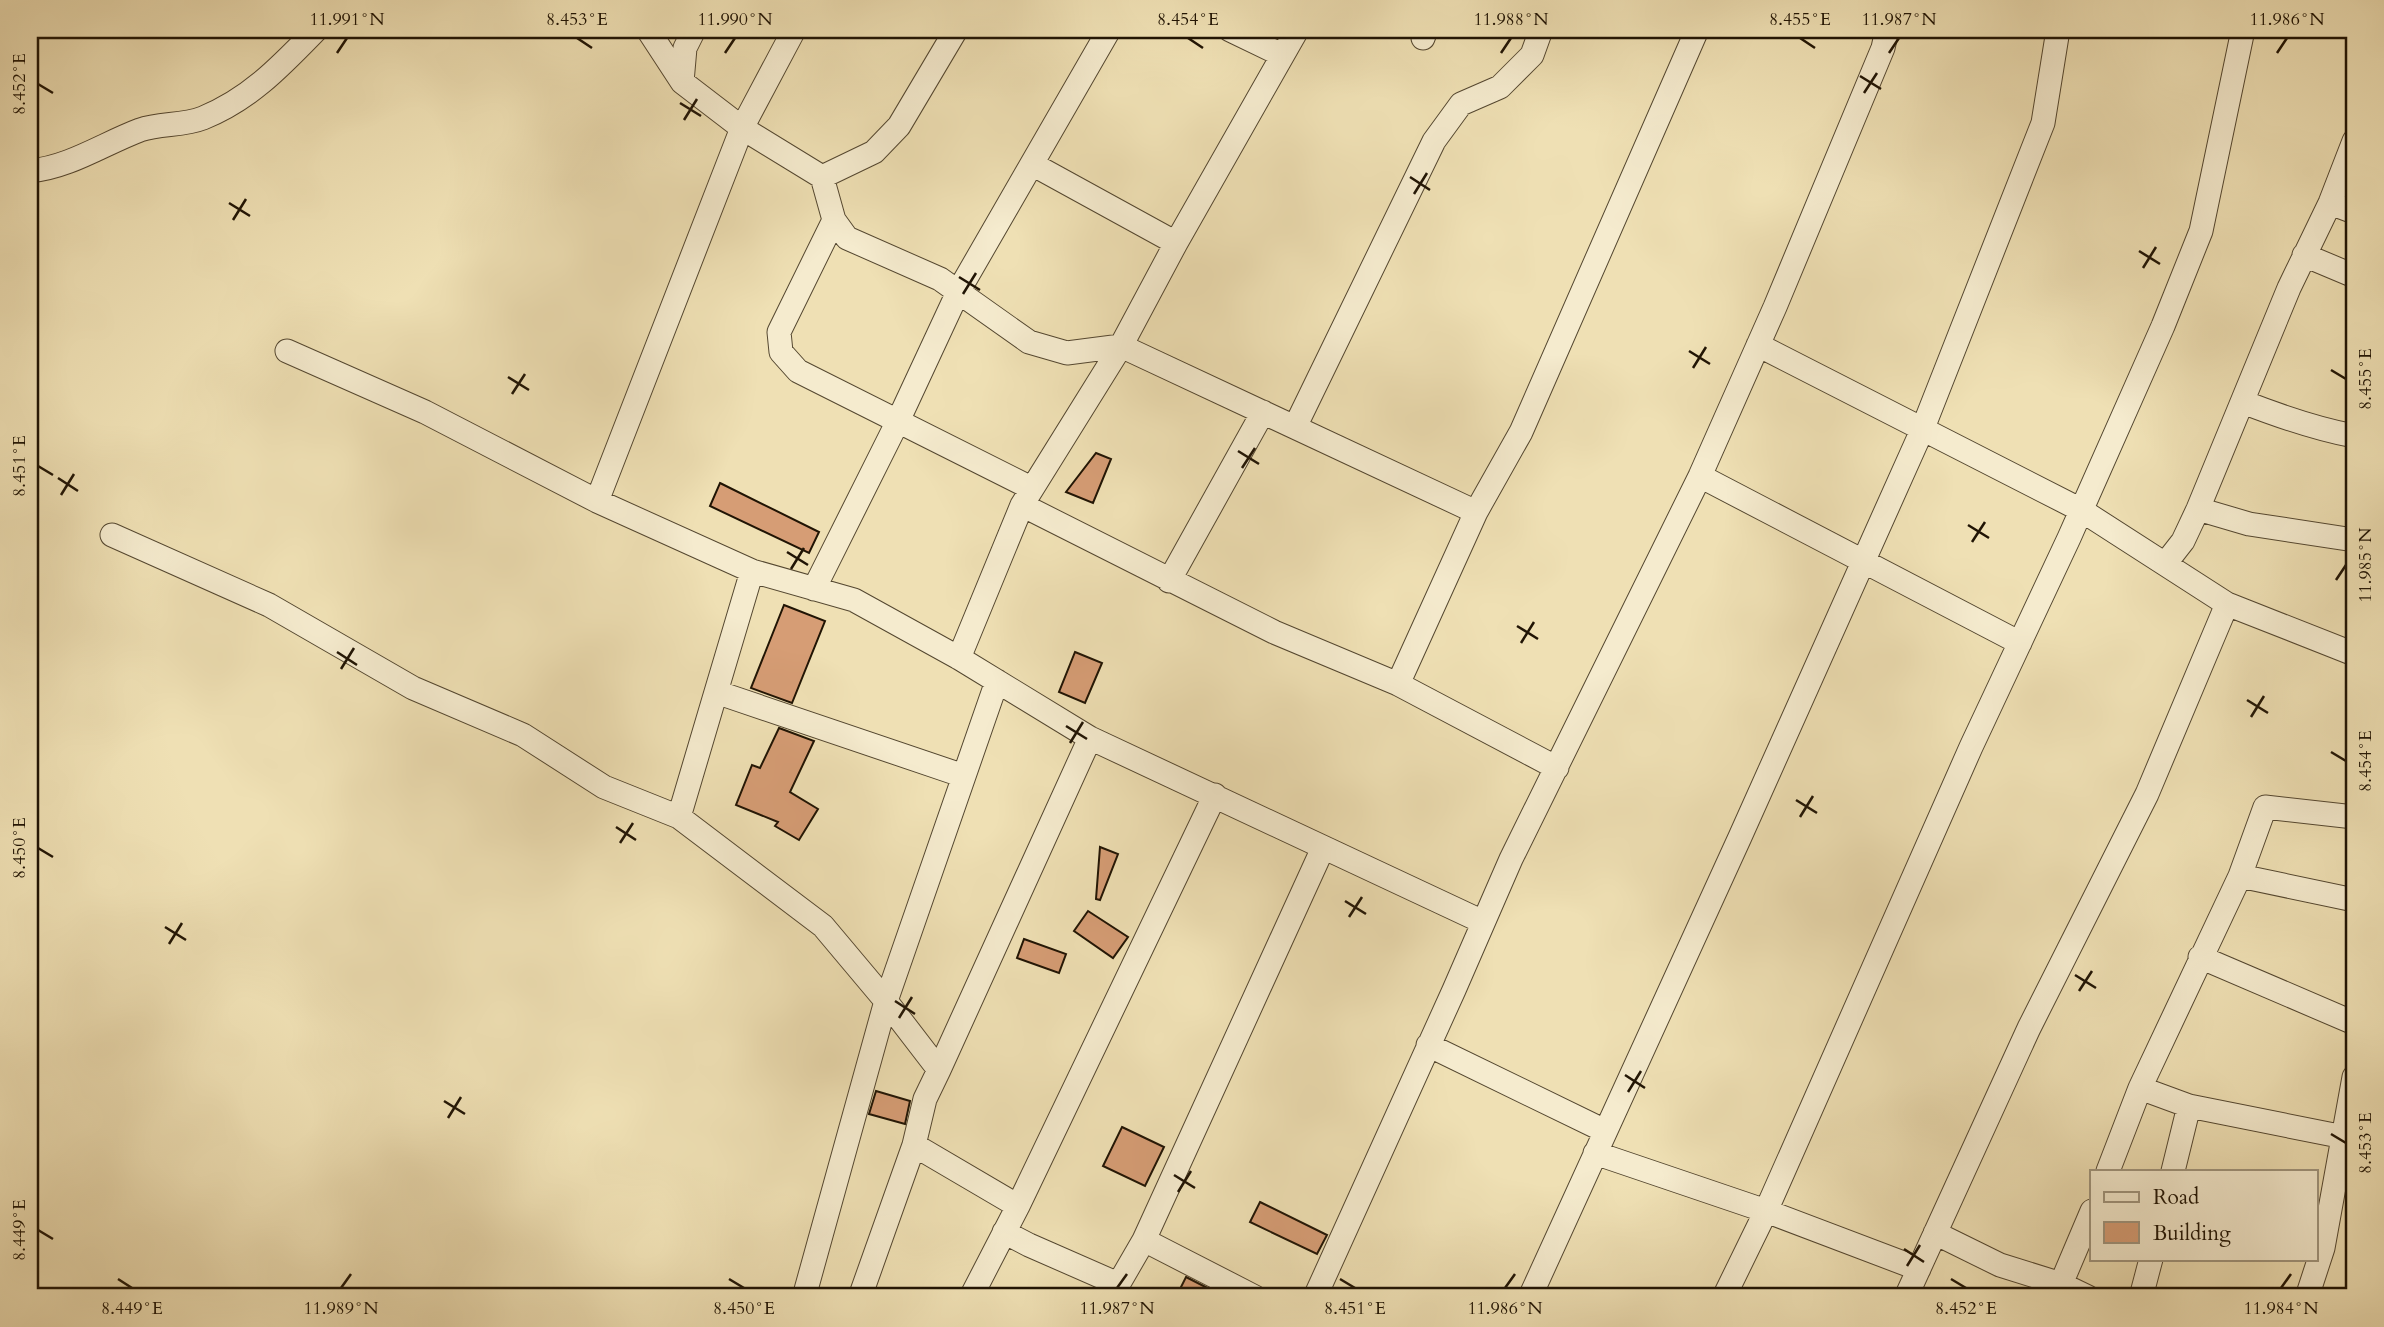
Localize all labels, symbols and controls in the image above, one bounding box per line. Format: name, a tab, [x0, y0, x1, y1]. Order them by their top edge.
text: 11.991°N	[309, 7, 385, 32]
text: 8.453°E	[546, 7, 608, 32]
text: 11.990°N	[697, 7, 773, 32]
text: 8.454°E	[1157, 7, 1219, 32]
text: 11.988°N	[1473, 7, 1549, 32]
text: 8.455°E	[1769, 7, 1831, 32]
text: 11.987°N	[1861, 7, 1937, 32]
text: 11.986°N	[2249, 7, 2325, 32]
text: 8.452°E	[7, 53, 32, 115]
text: 8.455°E	[2353, 348, 2378, 410]
text: 8.451°E	[7, 435, 32, 497]
text: 11.985°N	[2353, 527, 2378, 603]
text: 8.454°E	[2353, 730, 2378, 792]
text: 8.450°E	[7, 817, 32, 879]
text: 8.453°E	[2353, 1112, 2378, 1174]
legend	[2090, 1170, 2318, 1260]
text: Road	[2153, 1183, 2199, 1212]
text: 8.449°E	[7, 1199, 32, 1261]
text: Building	[2153, 1219, 2231, 1248]
text: 8.449°E	[101, 1296, 163, 1321]
text: 11.989°N	[303, 1296, 379, 1321]
text: 8.450°E	[713, 1296, 775, 1321]
text: 11.987°N	[1079, 1296, 1155, 1321]
text: 8.451°E	[1324, 1296, 1386, 1321]
text: 11.986°N	[1467, 1296, 1543, 1321]
text: 8.452°E	[1935, 1296, 1997, 1321]
text: 11.984°N	[2243, 1296, 2319, 1321]

